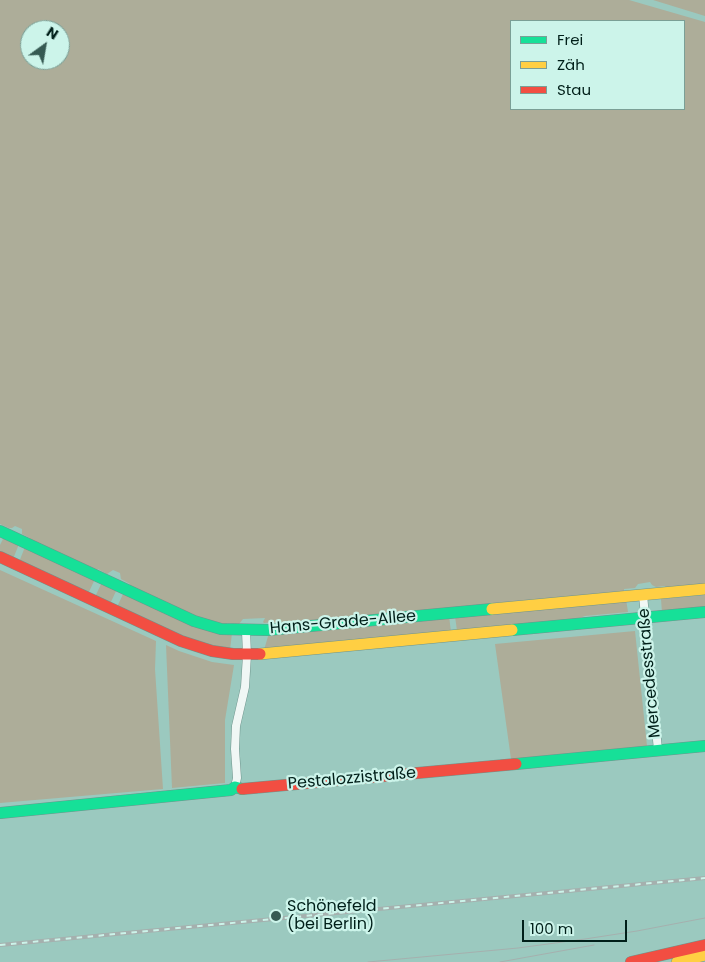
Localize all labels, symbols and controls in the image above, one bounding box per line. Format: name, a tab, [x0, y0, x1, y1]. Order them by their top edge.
north arrow	[20, 20, 70, 70]
legend	[510, 20, 685, 110]
text: N	[43, 22, 62, 44]
text: Frei	[557, 29, 583, 50]
text: Zäh	[557, 54, 585, 75]
text: Stau	[557, 79, 591, 100]
street label: Hans-Grade-Allee	[269, 607, 417, 639]
street label: Mercedesstraße	[635, 607, 665, 739]
street label: Pestalozzistraße	[287, 764, 417, 794]
place label: Schönefeld (bei Berlin)	[287, 897, 377, 935]
marker: Schönefeld (bei Berlin)	[269, 909, 283, 923]
scale bar	[525, 910, 630, 942]
text: 100 m	[530, 918, 573, 939]

